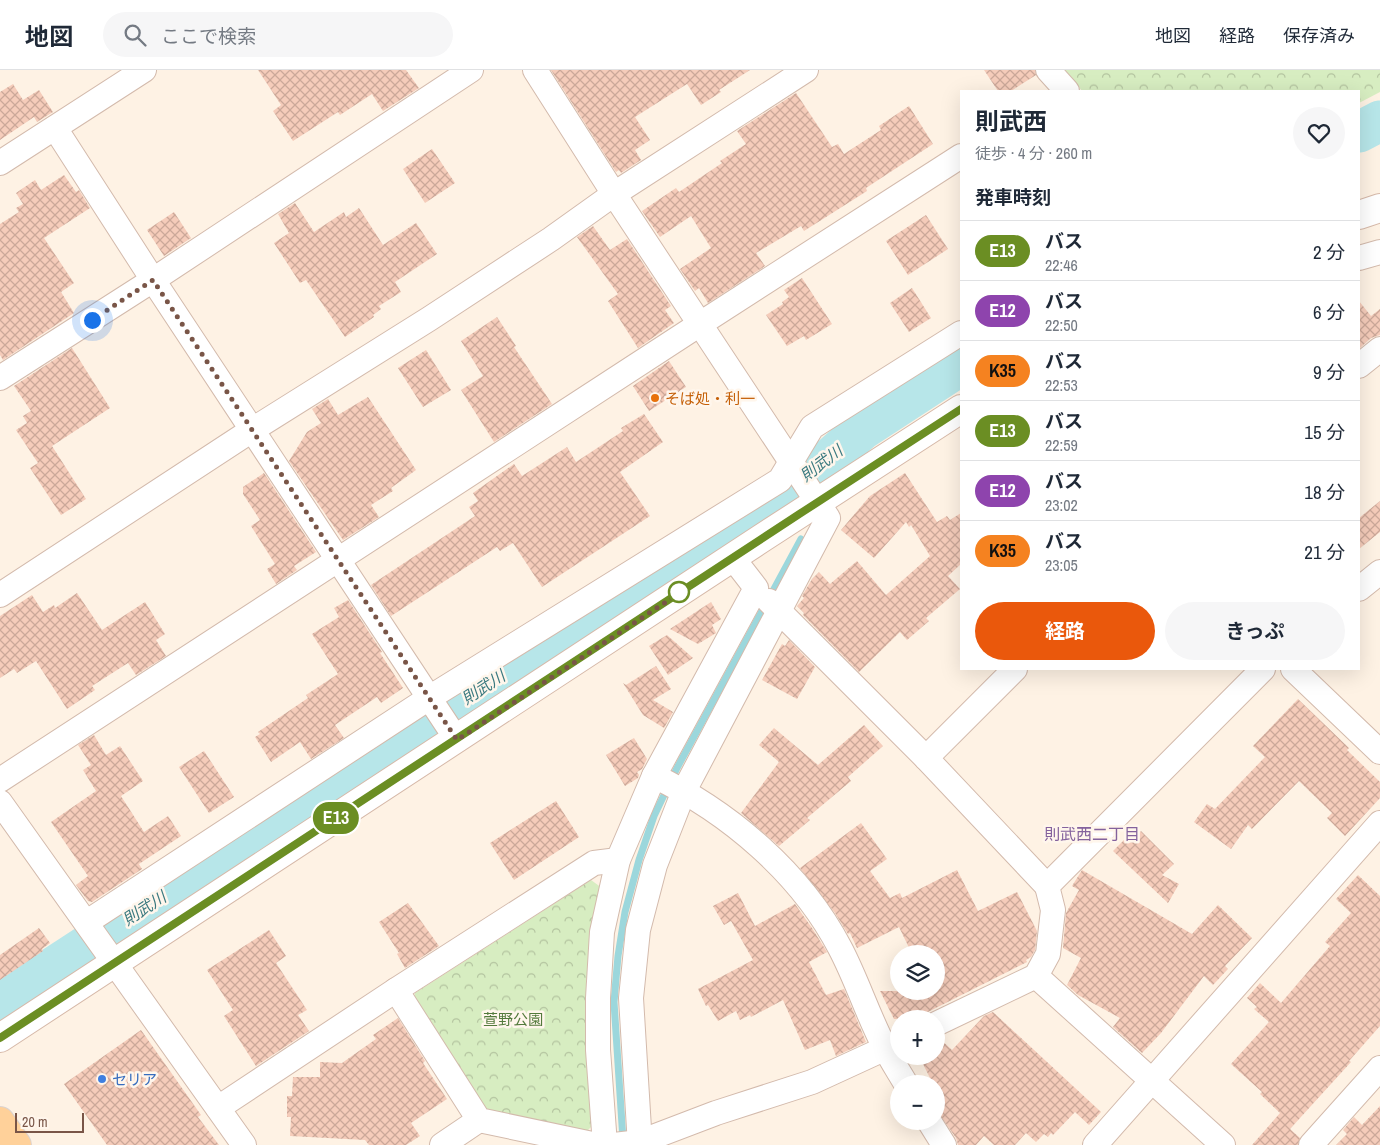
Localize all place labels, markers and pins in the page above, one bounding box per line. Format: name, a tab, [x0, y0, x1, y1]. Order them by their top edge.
place label: そば処・利一	[665, 388, 755, 409]
marker: そば処・利一	[649, 392, 661, 404]
unlabelled marker	[668, 581, 690, 603]
place label: セリア	[112, 1069, 157, 1090]
marker: セリア	[96, 1073, 108, 1085]

